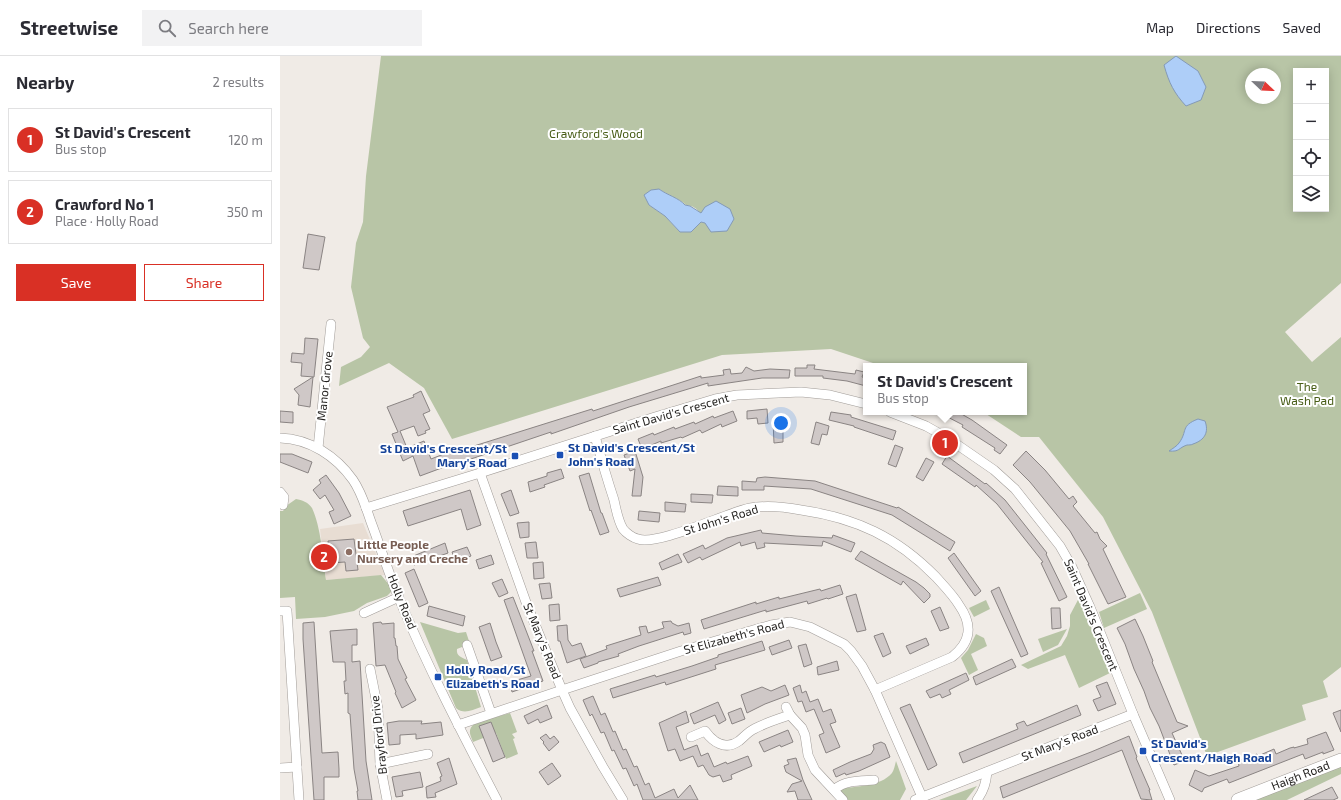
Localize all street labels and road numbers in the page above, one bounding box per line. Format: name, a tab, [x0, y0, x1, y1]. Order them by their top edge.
street label: Manor Grove	[313, 350, 335, 421]
street label: Saint David's Crescent	[611, 390, 731, 436]
street label: St John's Road	[682, 501, 760, 537]
street label: Saint David's Crescent	[1062, 556, 1122, 673]
street label: Holly Road	[386, 572, 420, 631]
street label: St Mary's Road	[521, 600, 565, 681]
street label: St Elizabeth's Road	[682, 616, 786, 656]
street label: Brayford Drive	[367, 695, 389, 775]
street label: St Mary's Road	[1019, 721, 1100, 763]
street label: Haigh Road	[1269, 757, 1331, 792]

